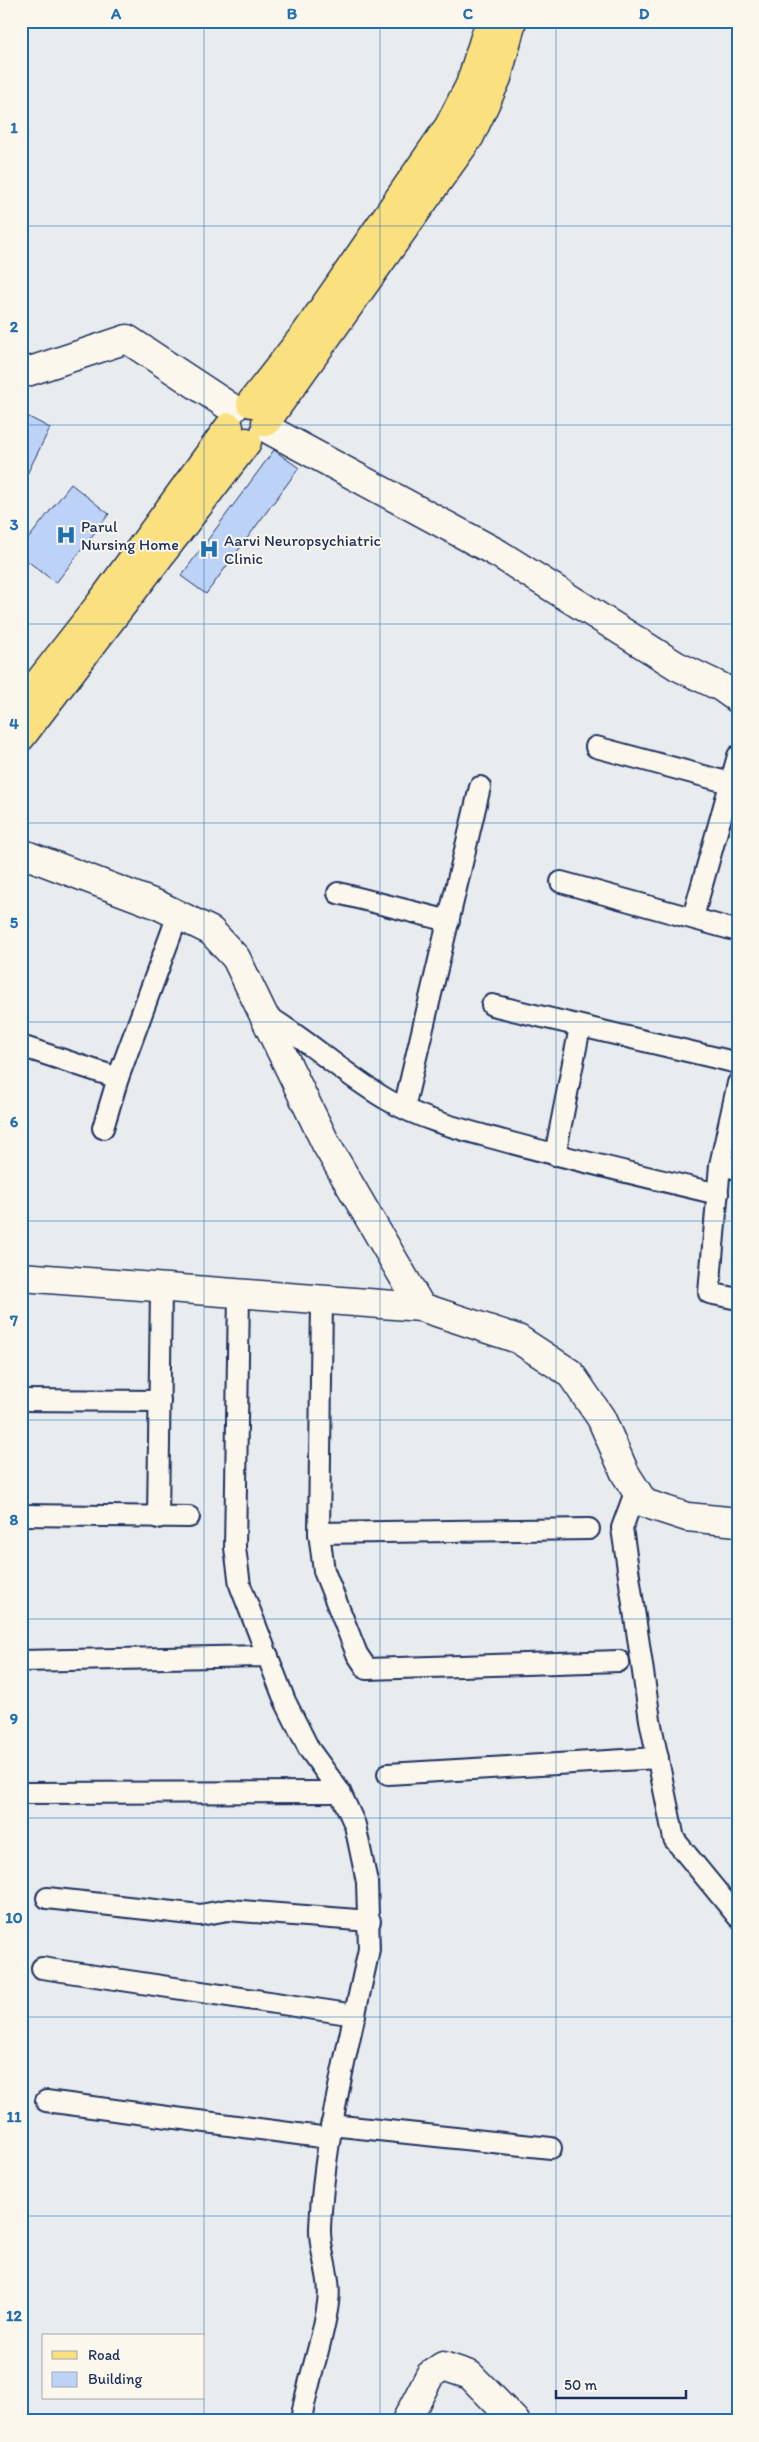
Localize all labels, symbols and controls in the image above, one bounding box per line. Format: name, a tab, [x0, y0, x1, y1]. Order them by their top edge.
text: A	[110, 4, 122, 23]
text: B	[287, 4, 298, 23]
text: C	[463, 4, 474, 23]
text: D	[639, 4, 650, 23]
text: 1	[10, 118, 18, 137]
text: 2	[10, 317, 19, 336]
text: 3	[10, 515, 19, 534]
place label: Parul Nursing Home	[81, 517, 179, 554]
hospital icon: Parul Nursing Home	[55, 524, 77, 546]
place label: Aarvi Neuropsychiatric Clinic	[224, 531, 381, 568]
hospital icon: Aarvi Neuropsychiatric Clinic	[198, 538, 220, 560]
text: 4	[9, 714, 19, 733]
text: 5	[10, 913, 19, 932]
text: 6	[10, 1112, 19, 1131]
text: 7	[9, 1311, 18, 1330]
text: 8	[10, 1510, 19, 1529]
text: 9	[10, 1709, 18, 1728]
text: 10	[5, 1908, 23, 1927]
text: 11	[7, 2107, 22, 2126]
text: 12	[6, 2306, 23, 2325]
legend	[42, 2334, 205, 2400]
text: Road	[88, 2346, 121, 2364]
scale bar	[556, 2367, 686, 2399]
text: Building	[88, 2370, 142, 2388]
text: 50 m	[564, 2376, 597, 2394]

